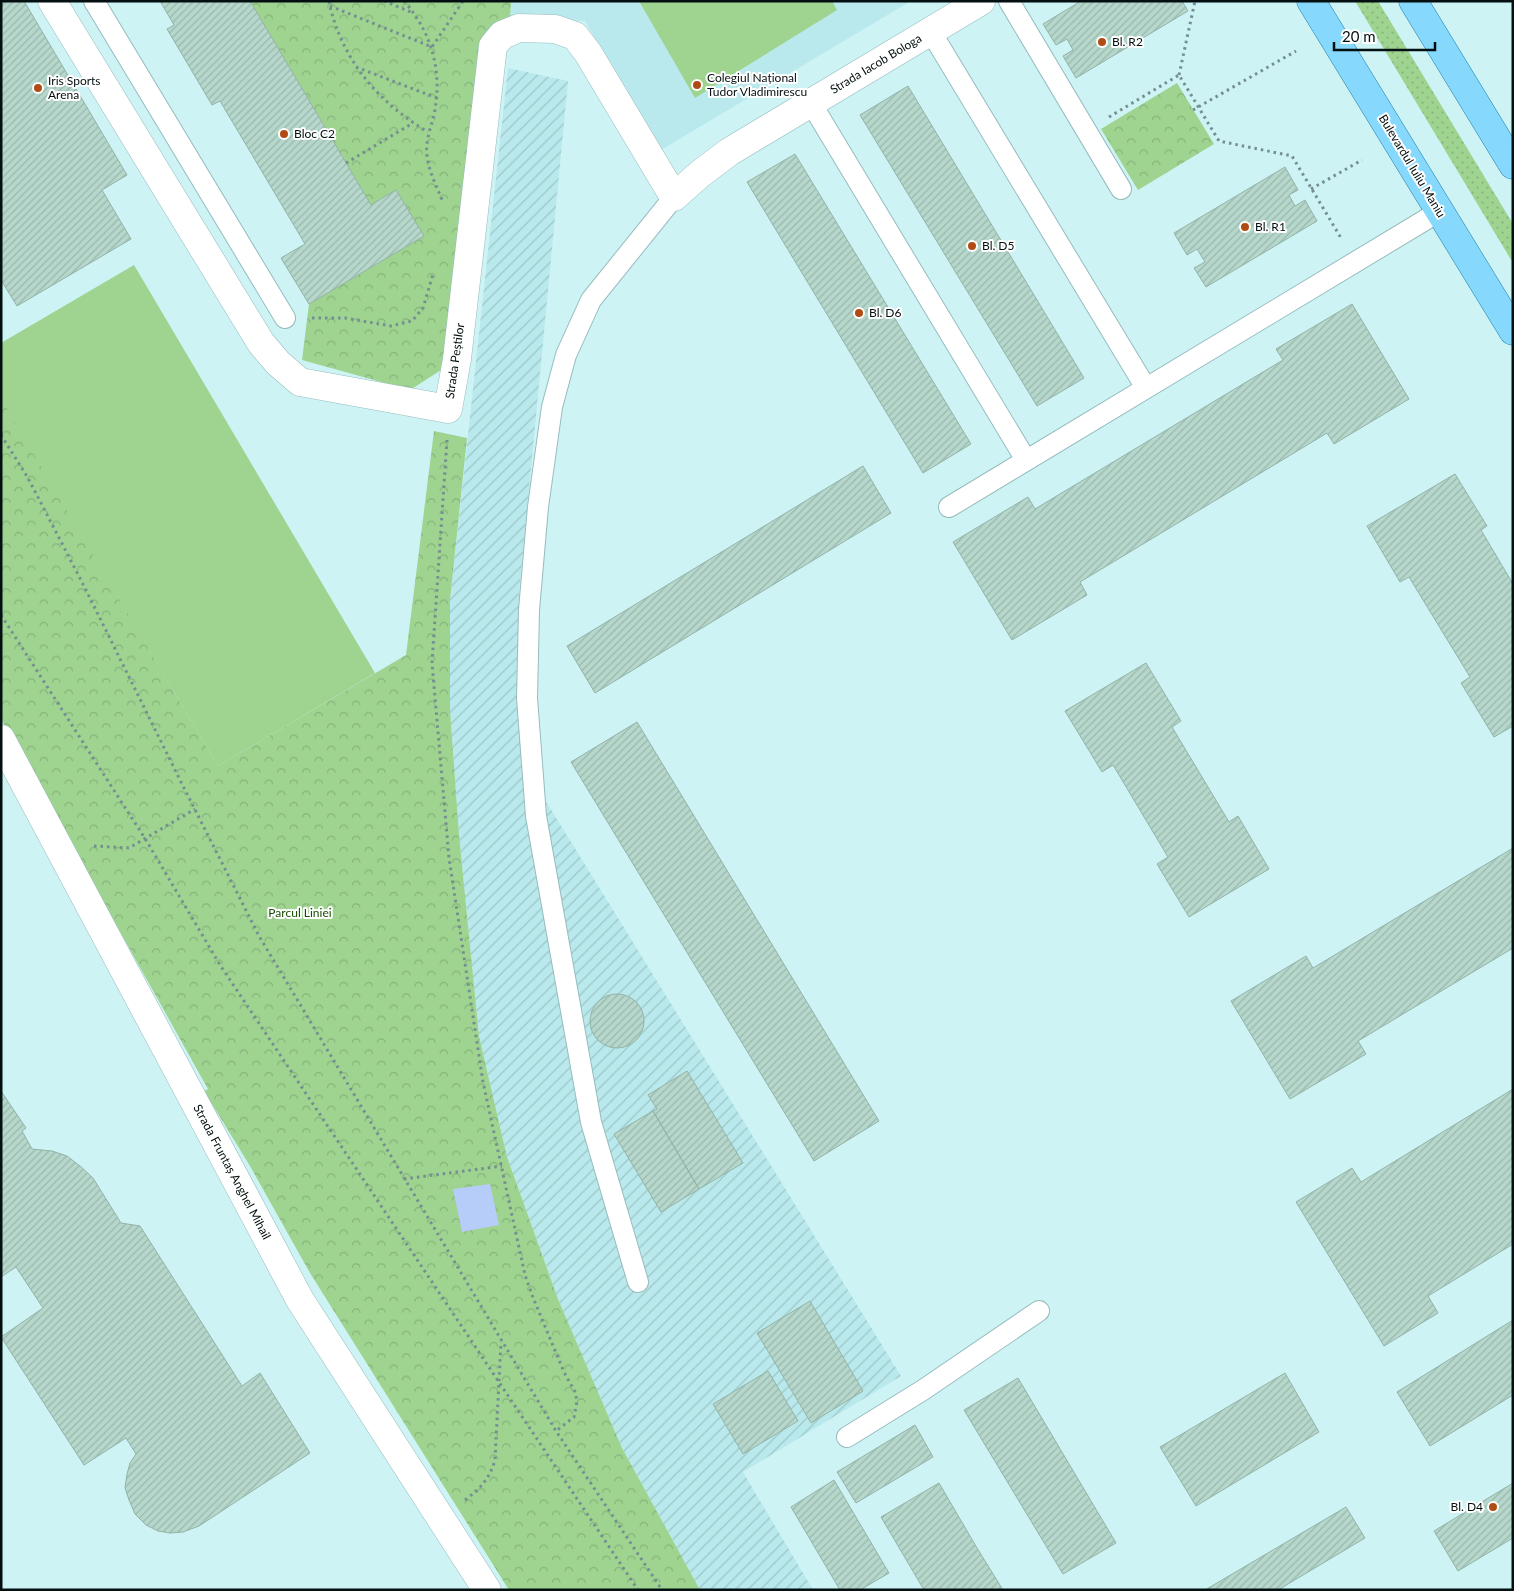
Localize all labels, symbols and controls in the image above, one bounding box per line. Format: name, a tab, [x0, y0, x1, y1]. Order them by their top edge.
scale bar	[1334, 20, 1435, 52]
text: 20 m	[1342, 27, 1376, 45]
street label: Strada Iacob Bologa	[827, 30, 924, 97]
place label: Bl. R2	[1112, 34, 1143, 49]
marker: Bl. R2	[1096, 36, 1108, 48]
place label: Colegiul Național Tudor Vladimirescu	[707, 70, 807, 99]
place label: Iris Sports Arena	[48, 73, 101, 102]
marker: Colegiul Național Tudor Vladimirescu	[691, 79, 703, 91]
marker: Iris Sports Arena	[32, 82, 44, 94]
street label: Bulevardul Iuliu Maniu	[1376, 112, 1449, 220]
place label: Bloc C2	[294, 126, 335, 141]
marker: Bloc C2	[278, 128, 290, 140]
place label: Bl. R1	[1255, 219, 1286, 234]
marker: Bl. R1	[1239, 221, 1251, 233]
place label: Bl. D5	[982, 238, 1015, 253]
marker: Bl. D5	[966, 240, 978, 252]
place label: Bl. D6	[869, 305, 902, 320]
marker: Bl. D6	[853, 307, 865, 319]
street label: Strada Peștilor	[442, 321, 467, 400]
park label: Parcul Liniei	[268, 905, 332, 920]
street label: Strada Fruntaș Anghel Mihail	[190, 1102, 274, 1242]
place label: Bl. D4	[1451, 1499, 1483, 1514]
marker: Bl. D4	[1487, 1501, 1499, 1513]

